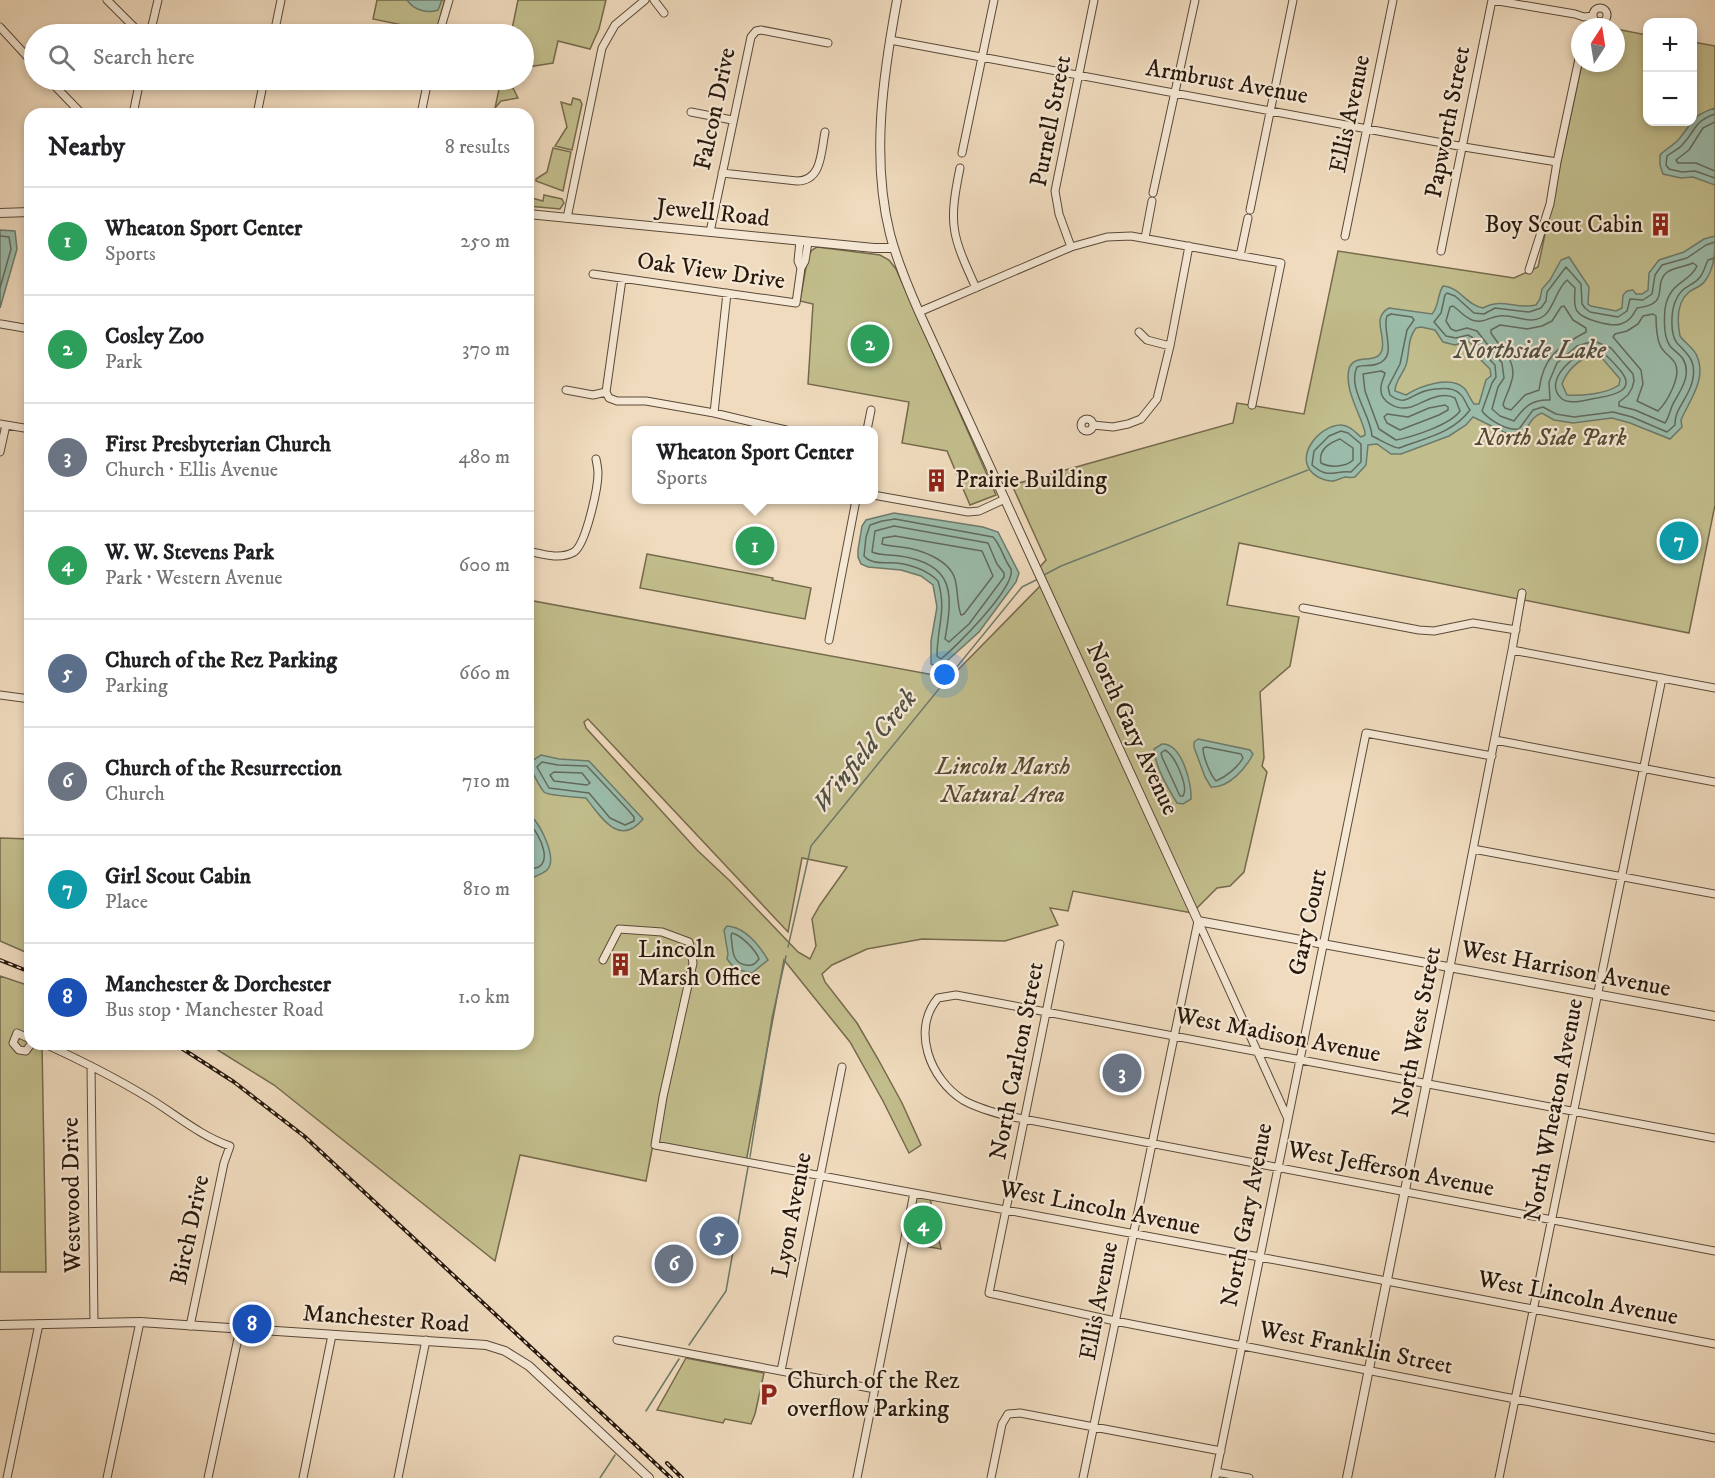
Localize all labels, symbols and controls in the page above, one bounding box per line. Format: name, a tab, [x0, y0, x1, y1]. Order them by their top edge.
north arrow	[1571, 18, 1625, 72]
map controls	[1643, 18, 1697, 126]
button: +	[1643, 18, 1697, 72]
search box	[24, 24, 534, 90]
icon: search	[45, 41, 78, 74]
street label: Papworth Street	[1419, 43, 1477, 201]
text: Search here	[93, 44, 195, 71]
street label: Falcon Drive	[687, 45, 743, 173]
street label: Purnell Street	[1024, 52, 1078, 189]
street label: Ellis Avenue	[1323, 52, 1377, 176]
street label: Armbrust Avenue	[1144, 53, 1310, 111]
button: −	[1643, 72, 1697, 126]
text: Nearby	[48, 131, 125, 164]
text: 8 results	[445, 135, 510, 160]
street label: Jewell Road	[653, 192, 771, 234]
place label: Boy Scout Cabin	[1484, 210, 1643, 240]
building icon: Boy Scout Cabin	[1648, 212, 1674, 238]
text: Wheaton Sport Center	[105, 215, 302, 242]
text: 1	[64, 229, 71, 254]
text: 250 m	[460, 229, 510, 254]
text: Sports	[105, 242, 156, 267]
street label: Oak View Drive	[635, 246, 787, 296]
pin: 2	[850, 322, 890, 366]
text: Cosley Zoo	[105, 323, 204, 350]
water label: Northside Lake	[1452, 334, 1607, 367]
text: 2	[63, 337, 72, 362]
text: 370 m	[462, 337, 510, 362]
text: Park	[105, 350, 142, 375]
park label: North Side Park	[1474, 423, 1626, 453]
popup	[632, 426, 878, 504]
text: First Presbyterian Church	[105, 431, 331, 458]
text: Wheaton Sport Center	[656, 439, 854, 466]
text: 3	[64, 445, 71, 470]
text: 480 m	[458, 445, 510, 470]
text: Church · Ellis Avenue	[105, 458, 278, 483]
place label: Prairie Building	[955, 465, 1107, 495]
text: Sports	[656, 466, 707, 491]
building icon: Prairie Building	[924, 467, 950, 493]
pin: 7	[1660, 518, 1698, 564]
pin: 1	[736, 524, 774, 568]
text: W. W. Stevens Park	[105, 539, 274, 566]
text: 4	[62, 553, 73, 578]
text: 600 m	[459, 553, 510, 578]
text: Park · Western Avenue	[105, 566, 283, 591]
street label: North Gary Avenue	[1079, 638, 1185, 820]
text: Church of the Rez Parking	[105, 647, 337, 674]
your location	[930, 660, 959, 689]
text: 5	[63, 661, 72, 686]
text: 660 m	[459, 661, 510, 686]
text: Parking	[105, 674, 168, 699]
water label: Winfield Creek	[805, 683, 925, 819]
park label: Lincoln Marsh Natural Area	[934, 752, 1071, 810]
text: Church of the Resurrection	[105, 755, 342, 782]
text: 6	[62, 769, 73, 794]
text: 710 m	[462, 769, 510, 794]
text: Church	[105, 782, 165, 807]
text: Girl Scout Cabin	[105, 863, 251, 890]
street label: Gary Court	[1282, 866, 1334, 978]
text: 7	[62, 877, 73, 902]
text: 810 m	[463, 877, 510, 902]
text: Place	[105, 890, 148, 915]
street label: West Harrison Avenue	[1458, 934, 1673, 1004]
place label: Lincoln Marsh Office	[638, 935, 761, 993]
street label: North West Street	[1386, 944, 1448, 1120]
building icon: Lincoln Marsh Office	[607, 951, 633, 977]
street label: North Carlton Street	[983, 959, 1051, 1163]
text: Manchester & Dorchester	[105, 971, 331, 998]
text: 8	[62, 985, 73, 1010]
text: 1.0 km	[458, 985, 510, 1010]
street label: North Wheaton Avenue	[1518, 996, 1590, 1224]
text: Bus stop · Manchester Road	[105, 998, 324, 1023]
street label: West Madison Avenue	[1172, 1000, 1383, 1070]
pin: 3	[1102, 1050, 1142, 1096]
street label: Westwood Drive	[56, 1117, 88, 1274]
street label: North Gary Avenue	[1214, 1120, 1280, 1310]
street label: West Jefferson Avenue	[1284, 1134, 1497, 1204]
street label: Lyon Avenue	[765, 1150, 819, 1280]
street label: Birch Drive	[164, 1172, 216, 1288]
street label: West Lincoln Avenue	[996, 1174, 1203, 1242]
pin: 4	[904, 1202, 942, 1248]
pin: 5	[700, 1214, 738, 1258]
street label: Ellis Avenue	[1073, 1239, 1125, 1363]
pin: 6	[654, 1242, 694, 1286]
street label: West Lincoln Avenue	[1474, 1264, 1681, 1332]
street label: Manchester Road	[302, 1298, 470, 1340]
pin: 8	[232, 1302, 272, 1346]
street label: West Franklin Street	[1256, 1314, 1456, 1382]
place label: Church of the Rez overflow Parking	[787, 1366, 960, 1424]
parking icon: Church of the Rez overflow Parking	[756, 1382, 782, 1408]

